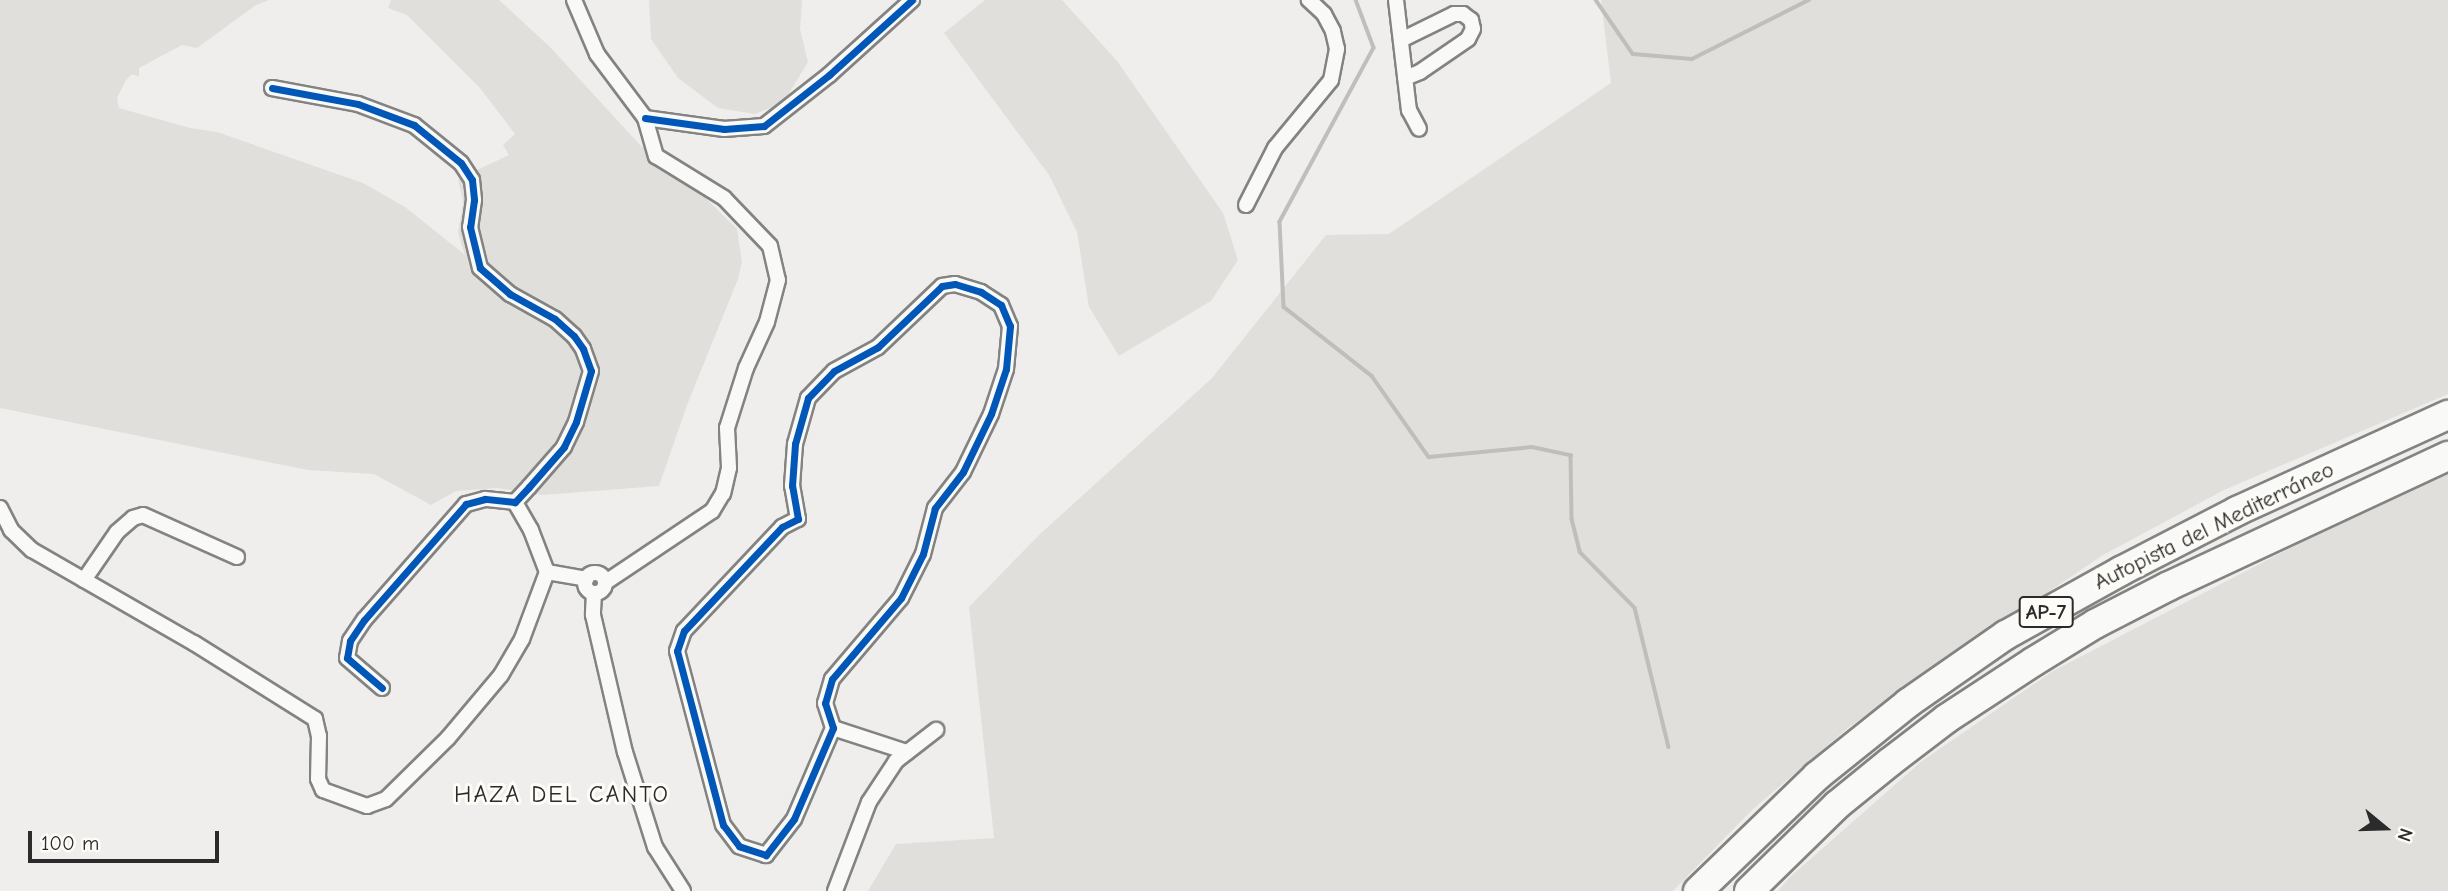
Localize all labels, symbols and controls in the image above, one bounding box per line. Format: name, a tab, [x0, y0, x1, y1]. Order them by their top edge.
street label: Autopista del Mediterráneo	[2089, 456, 2339, 596]
road number: AP-7	[2018, 594, 2074, 630]
district label: HAZA DEL CANTO	[456, 781, 668, 809]
north arrow	[2350, 793, 2420, 863]
scale bar	[32, 818, 222, 862]
text: N	[2392, 825, 2417, 844]
text: 100 m	[41, 831, 99, 855]

